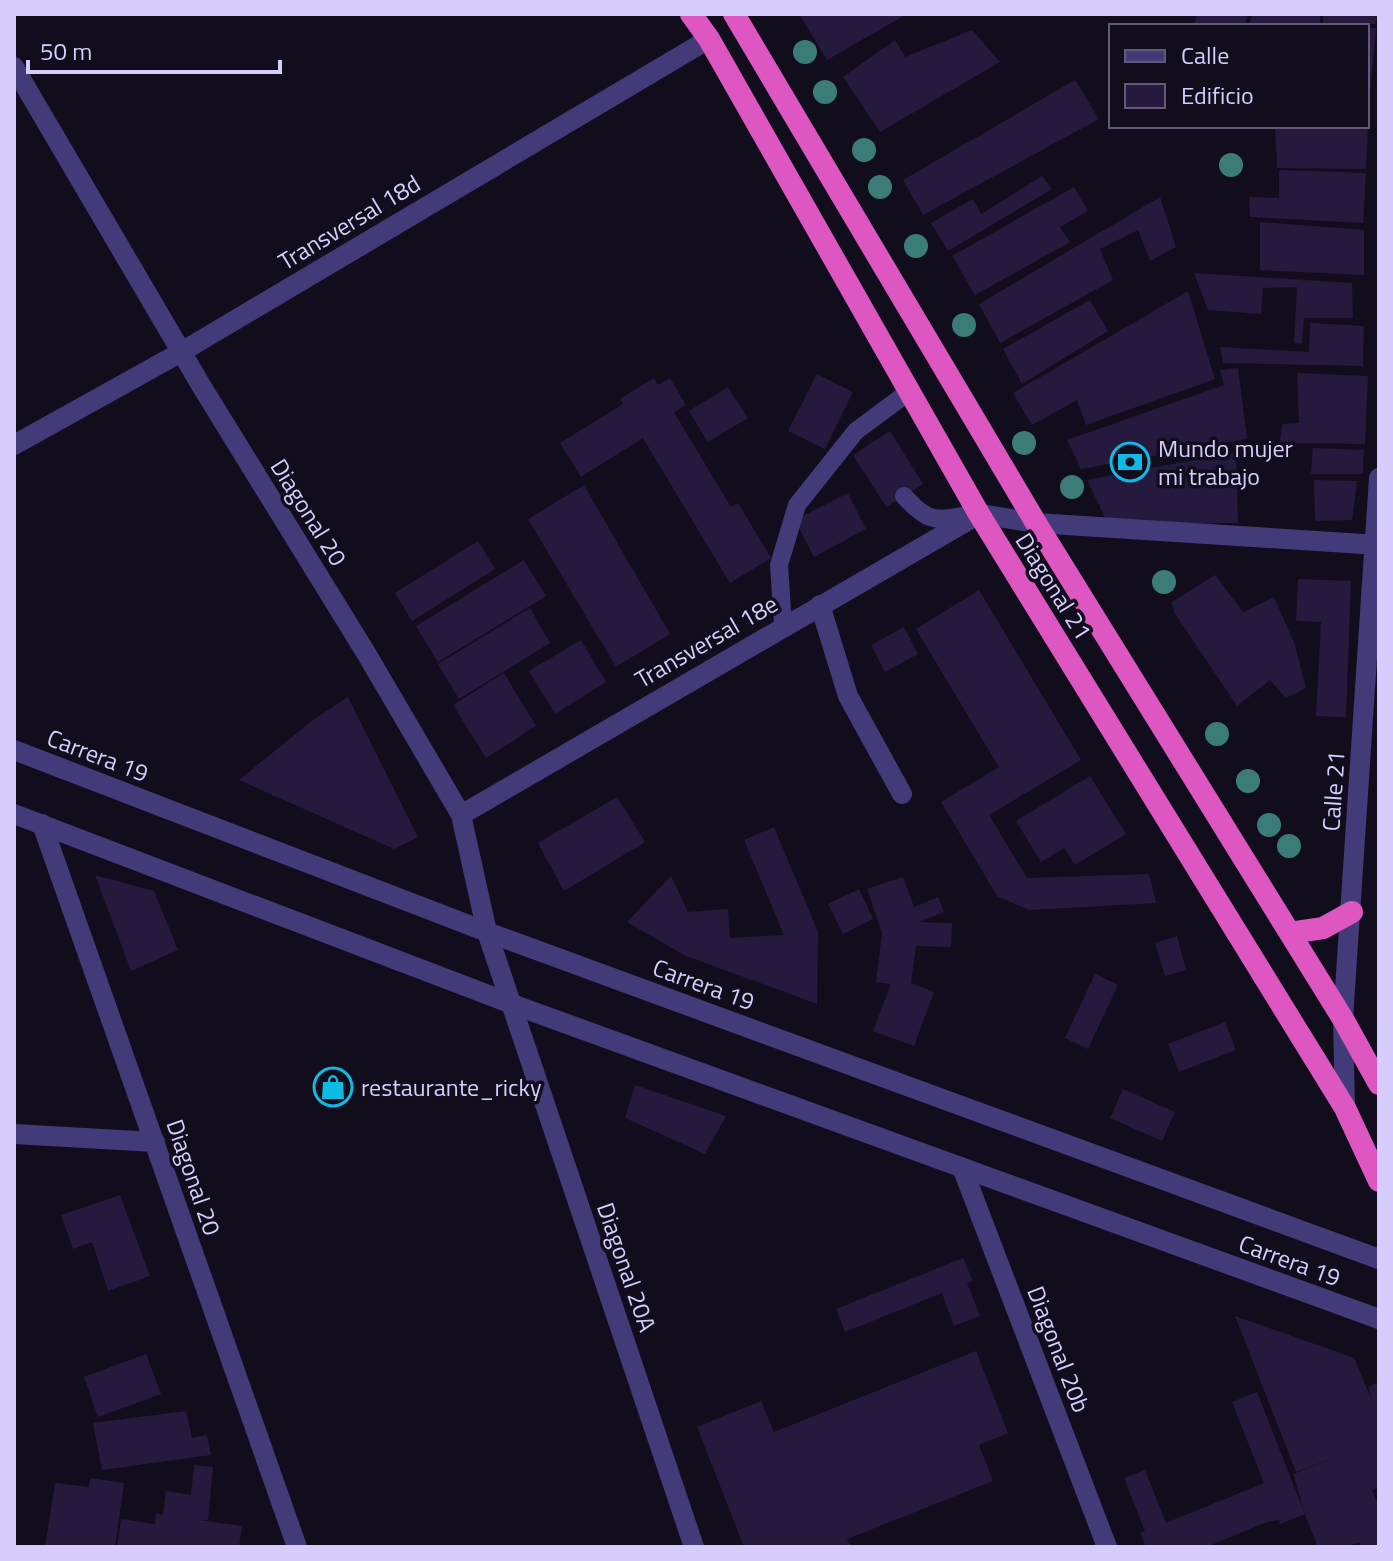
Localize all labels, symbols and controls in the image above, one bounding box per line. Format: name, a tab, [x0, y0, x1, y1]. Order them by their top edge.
scale bar	[28, 24, 280, 74]
legend	[1109, 24, 1369, 128]
text: 50 m	[40, 33, 92, 69]
text: Calle	[1181, 37, 1229, 73]
text: Edificio	[1181, 77, 1254, 113]
street label: Transversal 18d	[271, 165, 427, 279]
place label: Mundo mujer mi trabajo	[1158, 430, 1293, 494]
bank icon: Mundo mujer mi trabajo	[1109, 441, 1151, 483]
street label: Diagonal 20	[262, 451, 356, 573]
street label: Diagonal 21	[1007, 525, 1101, 647]
street label: Transversal 18e	[628, 586, 784, 696]
street label: Carrera 19	[42, 719, 154, 791]
street label: Calle 21	[1312, 750, 1354, 832]
street label: Carrera 19	[648, 949, 760, 1019]
shop icon: restaurante_ricky	[312, 1066, 354, 1108]
place label: restaurante_ricky	[361, 1069, 542, 1105]
street label: Diagonal 20	[157, 1114, 231, 1240]
street label: Diagonal 20A	[588, 1197, 666, 1337]
street label: Carrera 19	[1234, 1225, 1346, 1295]
street label: Diagonal 20b	[1018, 1280, 1100, 1418]

